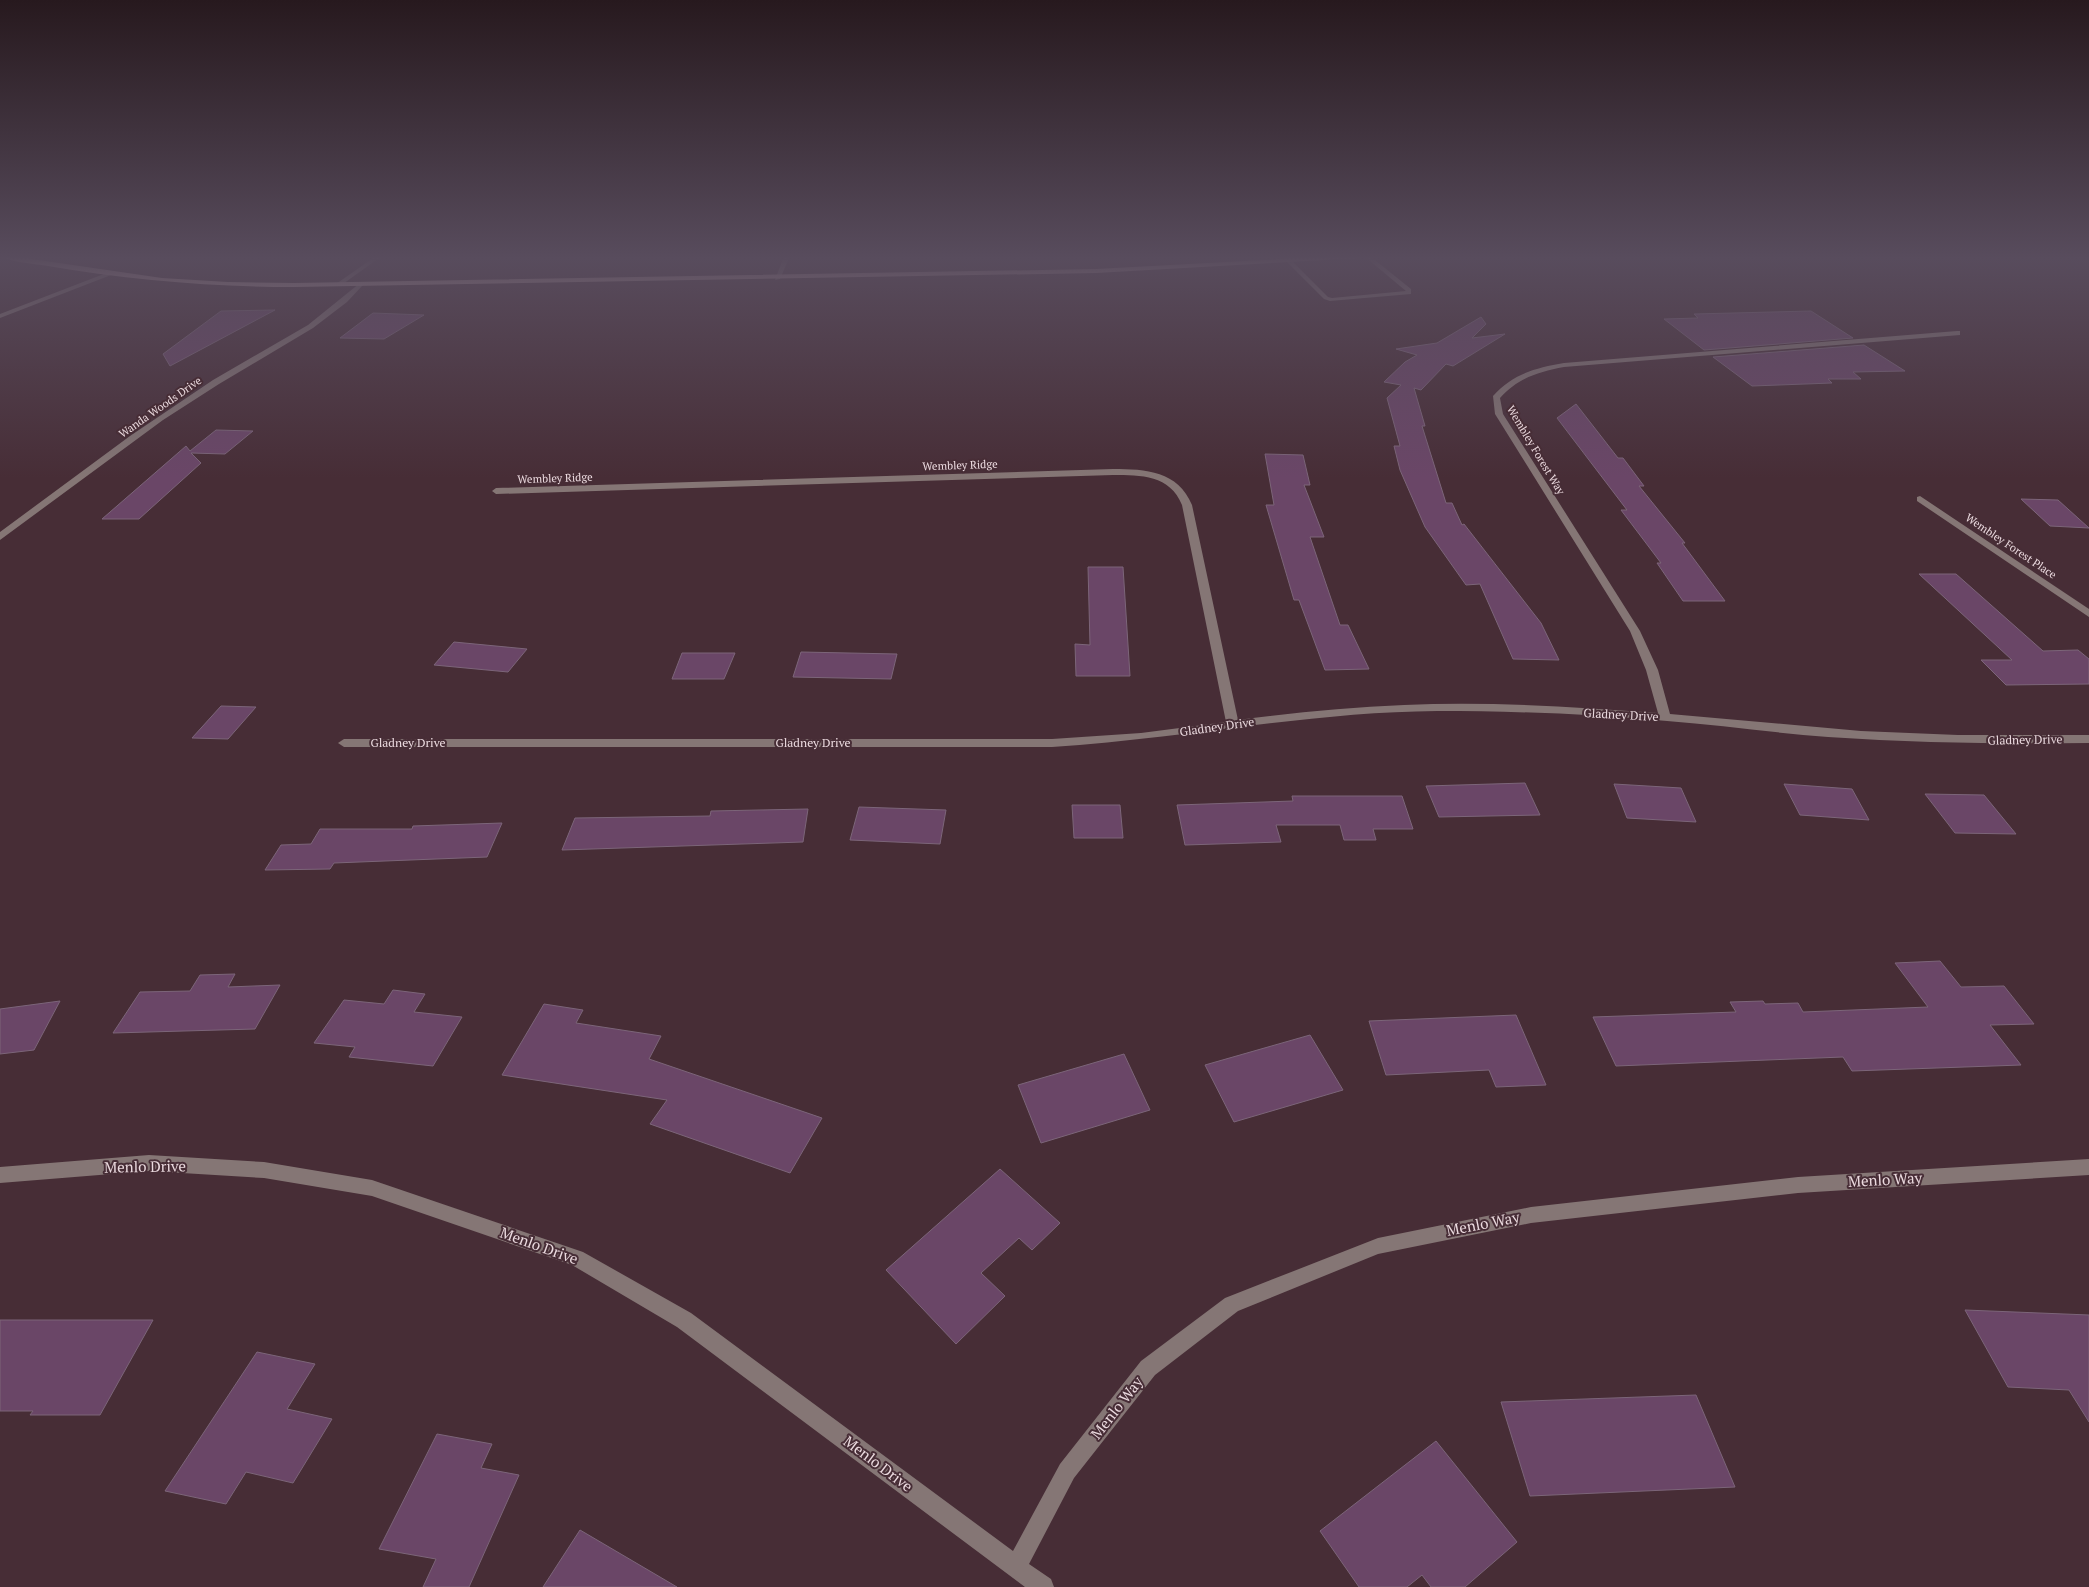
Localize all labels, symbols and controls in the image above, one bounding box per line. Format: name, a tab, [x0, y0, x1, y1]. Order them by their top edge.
street label: Wanda Woods Drive	[116, 373, 204, 441]
street label: Wembley Forest Way	[1504, 403, 1568, 497]
street label: Wembley Ridge	[922, 457, 998, 473]
street label: Wembley Ridge	[517, 470, 593, 486]
street label: Wembley Forest Place	[1963, 510, 2060, 582]
street label: Gladney Drive	[1583, 705, 1659, 724]
street label: Gladney Drive	[1179, 714, 1255, 739]
street label: Gladney Drive	[1987, 731, 2063, 748]
street label: Gladney Drive	[370, 735, 446, 750]
street label: Gladney Drive	[775, 735, 851, 750]
street label: Menlo Drive	[104, 1155, 186, 1177]
street label: Menlo Way	[1847, 1167, 1923, 1191]
street label: Menlo Way	[1445, 1206, 1521, 1240]
street label: Menlo Drive	[498, 1222, 581, 1268]
street label: Menlo Way	[1086, 1372, 1147, 1443]
street label: Menlo Drive	[840, 1431, 917, 1496]

